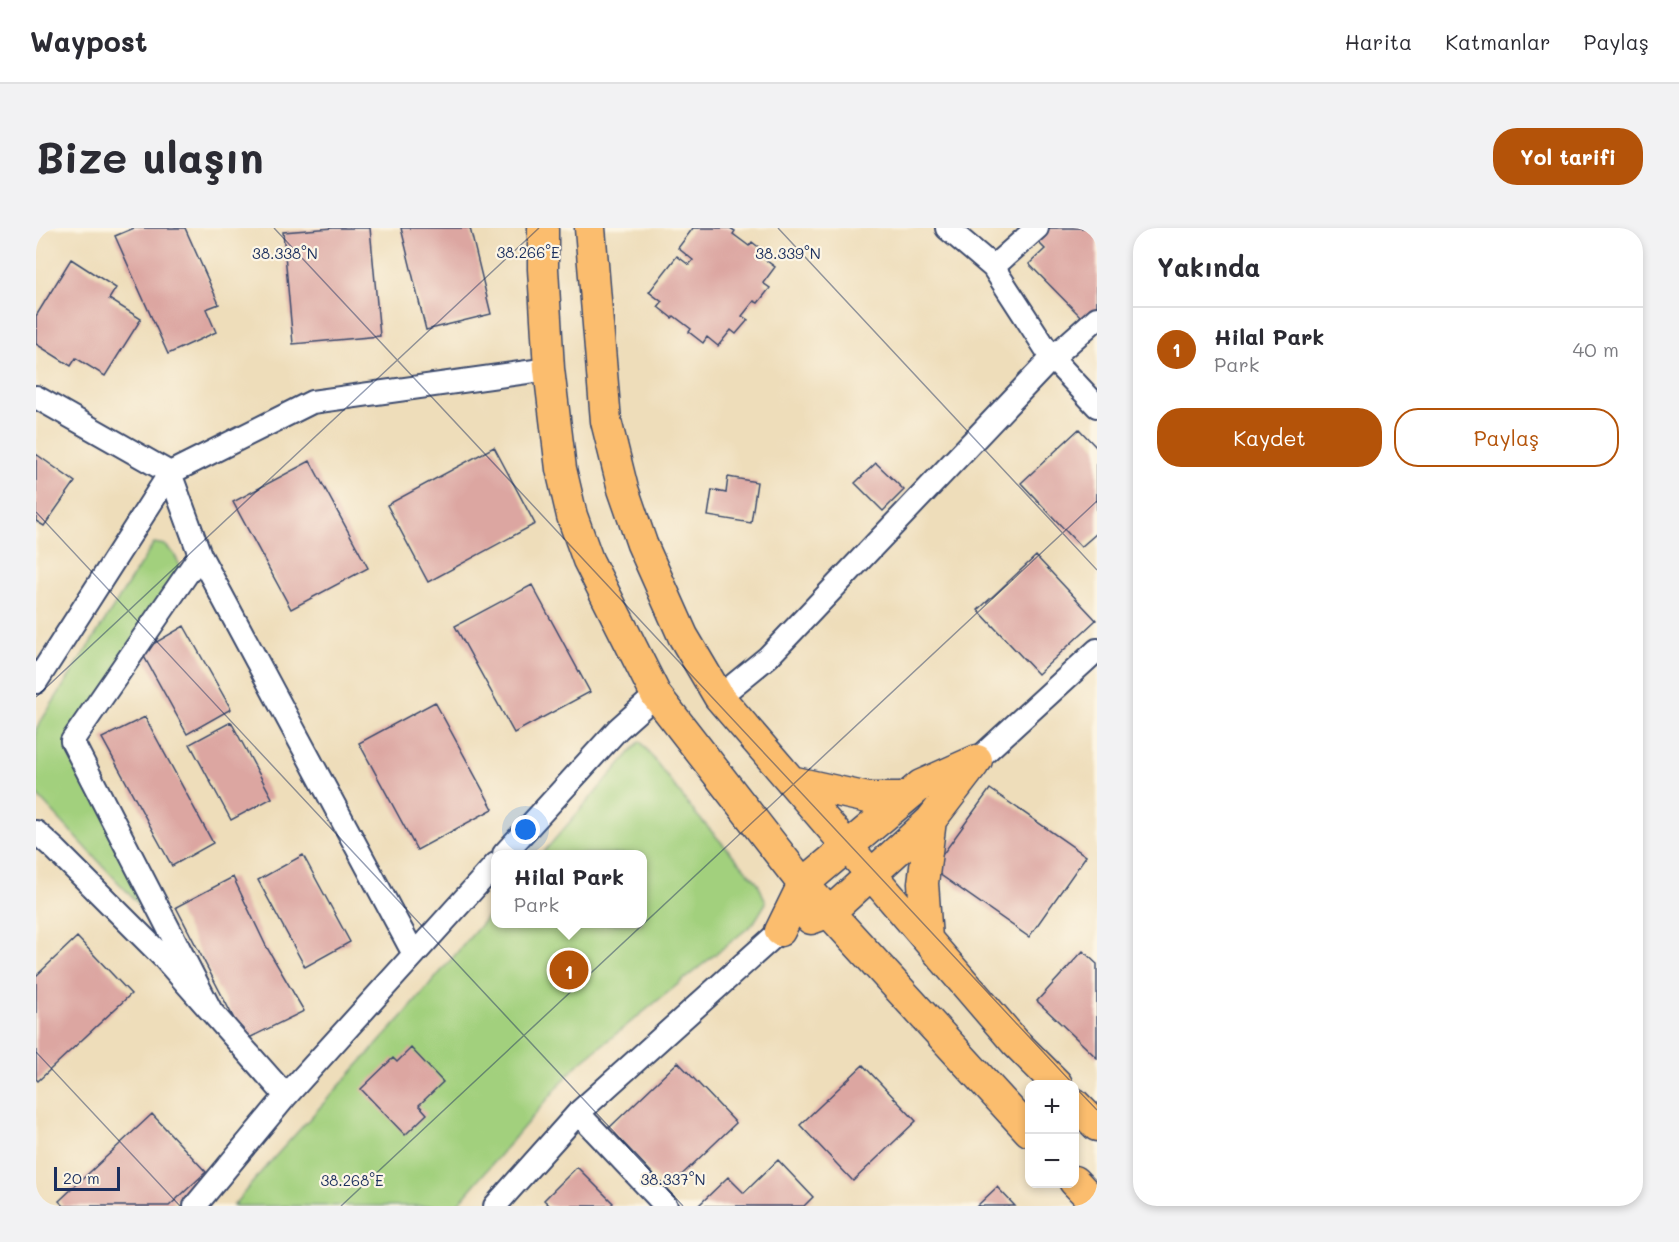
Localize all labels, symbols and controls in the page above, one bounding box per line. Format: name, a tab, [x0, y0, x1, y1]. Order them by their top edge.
text: Waypost	[30, 23, 147, 59]
text: Harita	[1345, 28, 1412, 55]
text: Katmanlar	[1445, 28, 1551, 55]
text: Paylaş	[1584, 28, 1649, 55]
button: Yol tarifi	[1493, 128, 1643, 185]
text: Bize ulaşın	[36, 129, 264, 184]
text: 38.266°E	[496, 242, 560, 262]
text: 38.338°N	[252, 243, 318, 263]
text: 38.339°N	[755, 243, 821, 263]
text: Yakında	[1157, 250, 1260, 284]
text: Hilal Park	[1214, 322, 1324, 351]
text: 1	[1172, 336, 1181, 362]
text: 40 m	[1573, 336, 1619, 362]
text: Park	[1214, 351, 1259, 377]
button: Kaydet	[1157, 408, 1382, 467]
button: Paylaş	[1394, 408, 1619, 467]
your location	[511, 815, 540, 844]
popup	[491, 850, 647, 928]
text: Hilal Park	[514, 862, 624, 891]
text: Park	[514, 891, 559, 917]
pin: 1	[550, 948, 588, 992]
map controls	[1025, 1080, 1079, 1188]
button: +	[1025, 1080, 1079, 1134]
button: −	[1025, 1134, 1079, 1188]
scale bar	[54, 1164, 120, 1192]
text: 20 m	[63, 1167, 100, 1188]
text: 38.337°N	[640, 1169, 706, 1189]
text: 38.268°E	[320, 1170, 384, 1190]

